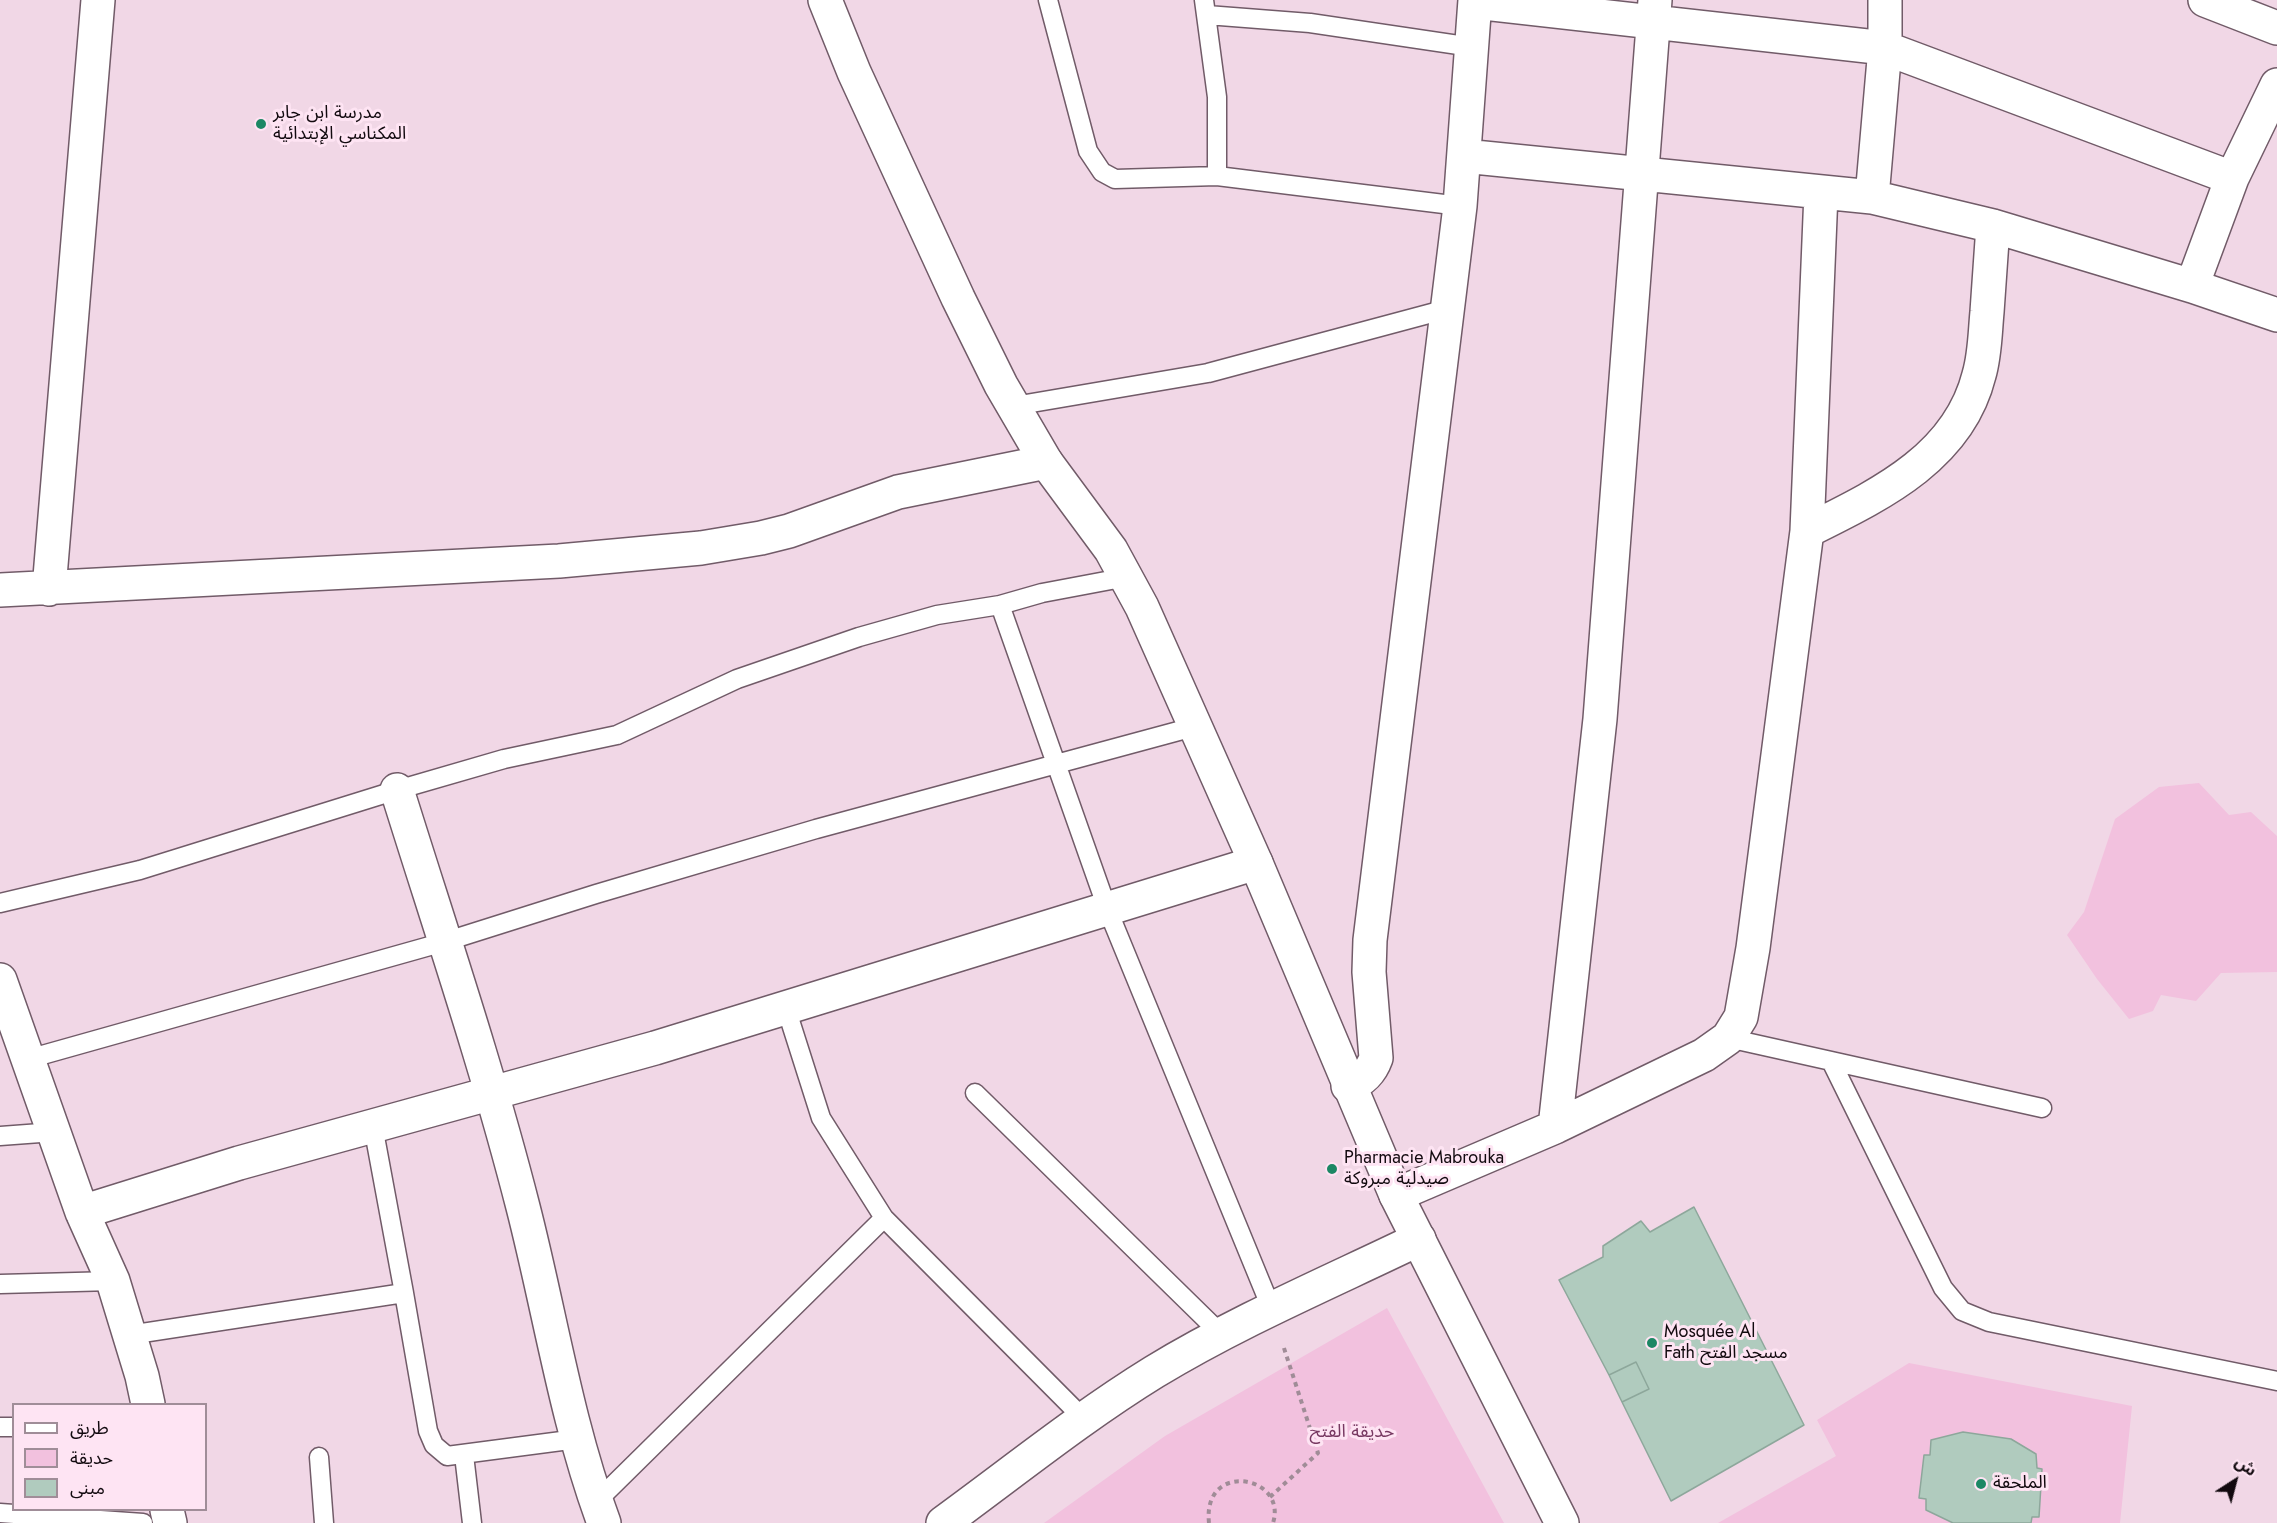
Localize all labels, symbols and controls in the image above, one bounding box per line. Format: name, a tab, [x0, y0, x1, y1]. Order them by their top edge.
place label: مدرسة ابن جابر المكناسي الإبتدائية	[273, 103, 406, 146]
marker: مدرسة ابن جابر المكناسي الإبتدائية	[254, 117, 268, 131]
place label: Pharmacie Mabrouka صيدلية مبروكة	[1344, 1148, 1504, 1190]
marker: Pharmacie Mabrouka صيدلية مبروكة	[1325, 1162, 1339, 1176]
place label: Mosquée Al Fath مسجد الفتح	[1664, 1322, 1788, 1364]
marker: Mosquée Al Fath مسجد الفتح	[1645, 1336, 1659, 1350]
legend	[12, 1403, 207, 1511]
text: طريق	[70, 1415, 109, 1441]
park label: حديقة الفتح	[1310, 1422, 1394, 1444]
text: حديقة	[70, 1445, 113, 1471]
text: ش	[2230, 1450, 2261, 1482]
north arrow	[2205, 1451, 2265, 1511]
place label: الملحقة	[1993, 1473, 2047, 1495]
text: مبنى	[70, 1475, 105, 1501]
marker: الملحقة	[1974, 1477, 1988, 1491]

